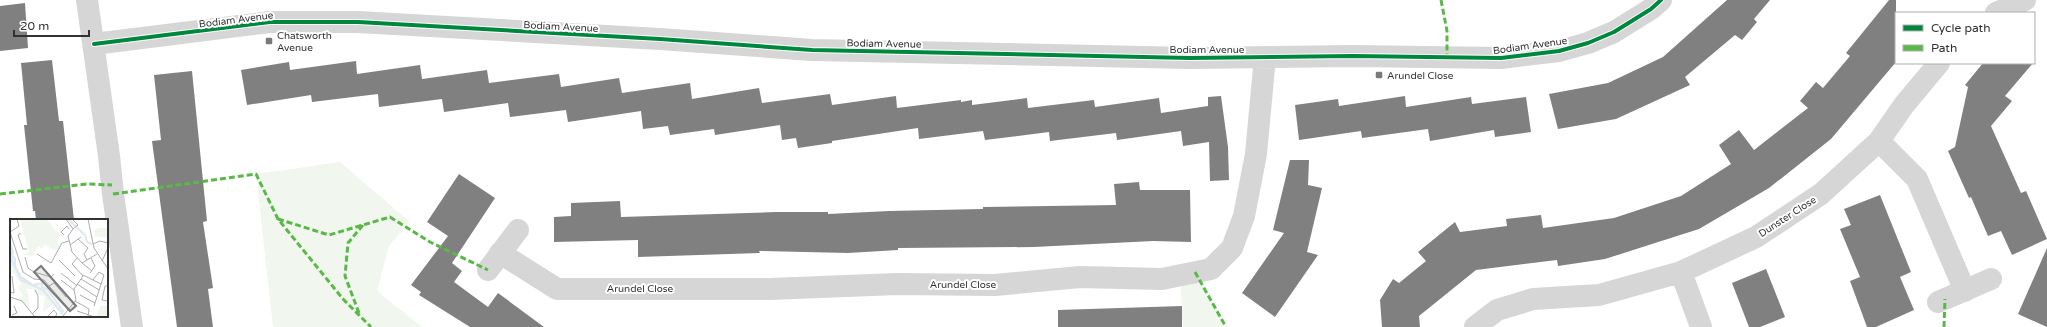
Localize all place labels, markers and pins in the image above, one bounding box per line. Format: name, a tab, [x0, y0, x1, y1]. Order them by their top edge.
place label: Chatsworth Avenue	[277, 30, 332, 54]
marker: Chatsworth Avenue	[264, 36, 274, 46]
marker: Arundel Close	[1374, 70, 1384, 80]
place label: Arundel Close	[1387, 70, 1454, 82]

